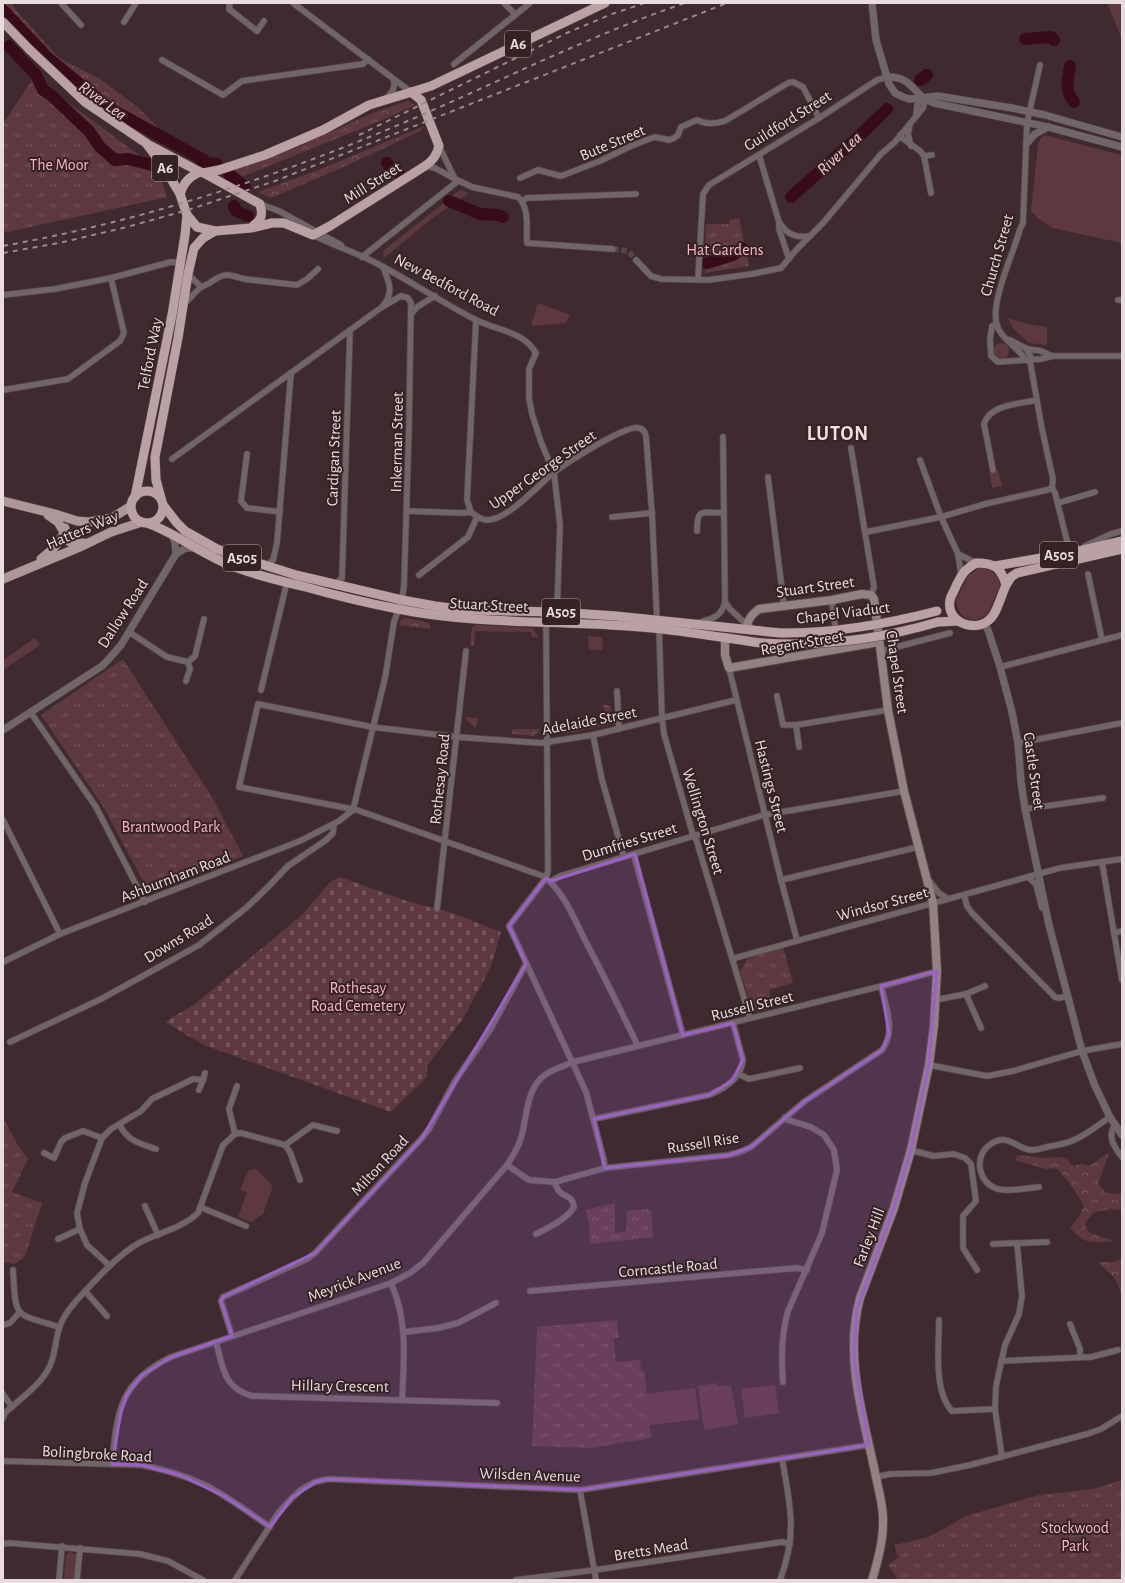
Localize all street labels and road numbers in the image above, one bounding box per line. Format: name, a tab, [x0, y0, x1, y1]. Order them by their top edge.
road number: A6	[505, 31, 531, 57]
street label: Guildford Street	[741, 88, 834, 154]
street label: Bute Street	[577, 122, 647, 164]
road number: A6	[152, 155, 178, 181]
street label: Mill Street	[341, 159, 404, 207]
street label: Church Street	[978, 212, 1016, 298]
street label: New Bedford Road	[392, 251, 501, 319]
street label: Telford Way	[135, 316, 166, 392]
street label: Inkerman Street	[388, 392, 406, 492]
street label: Cardigan Street	[324, 410, 344, 506]
street label: Upper George Street	[486, 427, 599, 513]
street label: Hatters Way	[44, 508, 121, 553]
road number: A505	[1040, 542, 1078, 568]
road number: A505	[223, 545, 261, 571]
street label: Stuart Street	[775, 574, 855, 600]
street label: Dallow Road	[95, 576, 151, 651]
street label: Stuart Street	[449, 595, 529, 615]
road number: A505	[542, 599, 580, 625]
street label: Chapel Viaduct	[795, 599, 891, 627]
street label: Regent Street	[759, 628, 845, 658]
street label: Chapel Street	[883, 630, 911, 715]
street label: Adelaide Street	[541, 704, 638, 738]
street label: Castle Street	[1021, 731, 1047, 811]
street label: Rothesay Road	[427, 733, 454, 825]
street label: Hastings Street	[752, 738, 790, 834]
street label: Wellington Street	[679, 766, 727, 876]
street label: Dumfries Street	[580, 820, 679, 864]
street label: Ashburnham Road	[118, 849, 232, 905]
street label: Windsor Street	[835, 884, 930, 924]
street label: Downs Road	[141, 912, 216, 966]
street label: Russell Street	[709, 988, 795, 1024]
street label: Russell Rise	[666, 1129, 740, 1157]
street label: Milton Road	[348, 1133, 411, 1199]
street label: Farley Hill	[850, 1205, 889, 1270]
street label: Meyrick Avenue	[306, 1255, 403, 1306]
street label: Corncastle Road	[618, 1256, 718, 1280]
street label: Hillary Crescent	[291, 1377, 389, 1396]
street label: Bolingbroke Road	[42, 1443, 152, 1465]
street label: Wilsden Avenue	[479, 1465, 581, 1485]
street label: Bretts Mead	[613, 1536, 689, 1564]

